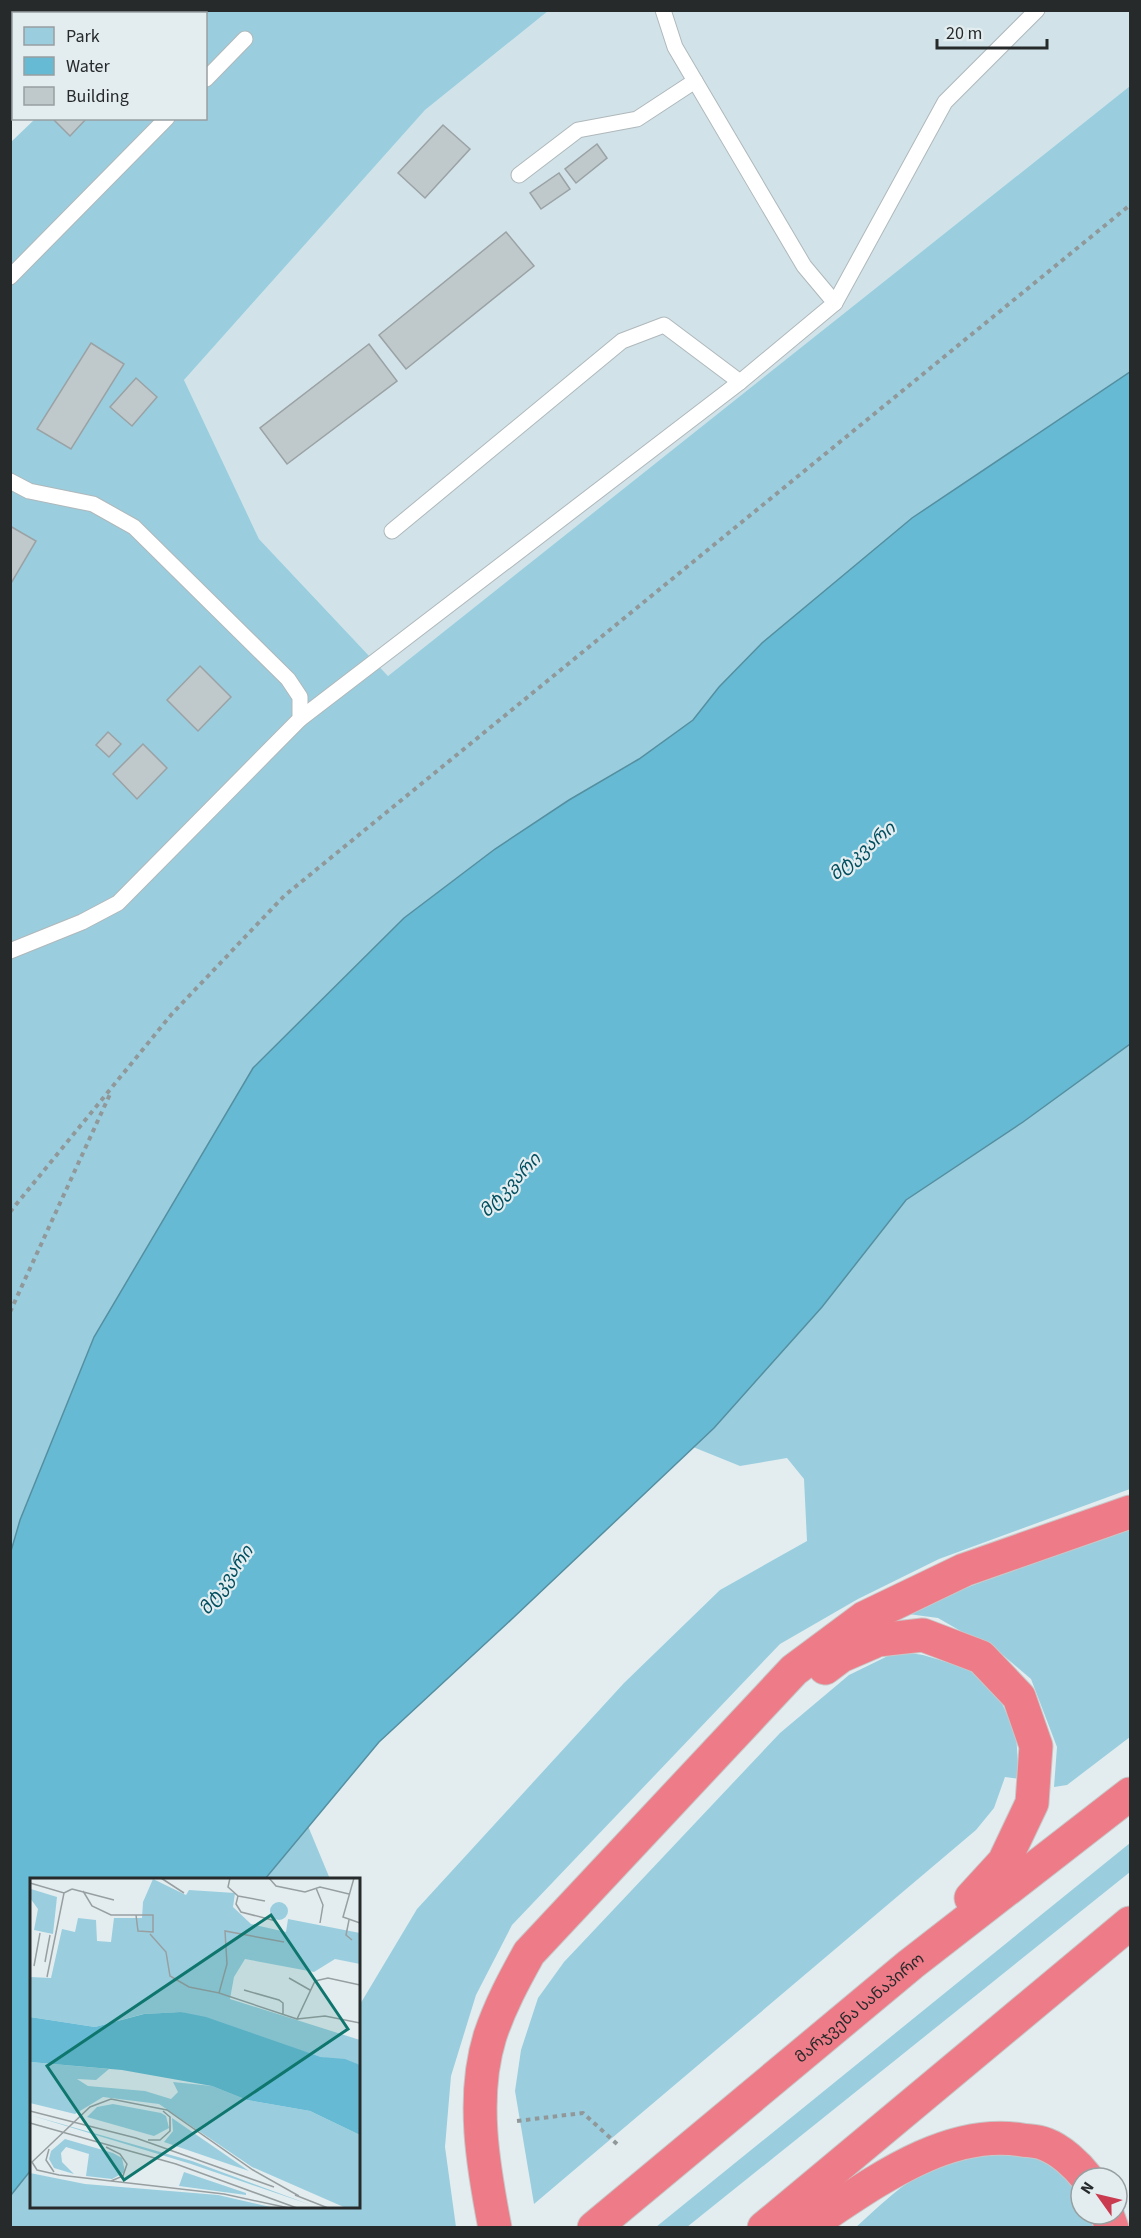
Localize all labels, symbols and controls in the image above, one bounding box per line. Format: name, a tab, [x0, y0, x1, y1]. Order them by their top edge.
legend	[12, 12, 207, 120]
scale bar	[937, 12, 1046, 50]
text: 20 m	[946, 21, 982, 46]
text: Park	[66, 24, 100, 49]
text: Water	[66, 54, 110, 79]
text: Building	[66, 84, 129, 109]
water label: მტკვარი	[824, 816, 901, 887]
water label: მტკვარი	[474, 1147, 547, 1223]
water label: მტკვარი	[193, 1540, 260, 1620]
inset map	[30, 1878, 360, 2208]
street label: მარჯვენა სანაპირო	[791, 1948, 929, 2068]
north arrow	[1069, 2166, 1129, 2226]
text: N	[1075, 2178, 1099, 2199]

